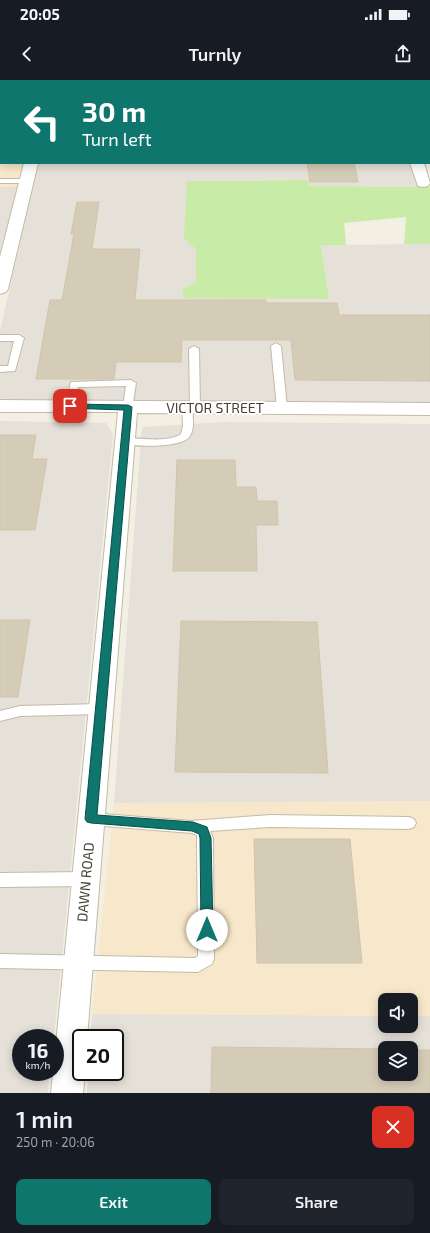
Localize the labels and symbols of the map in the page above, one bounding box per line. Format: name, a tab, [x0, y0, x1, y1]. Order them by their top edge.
pin	[53, 389, 87, 423]
street label: VICTOR STREET	[166, 399, 264, 416]
street label: DAWN ROAD	[73, 841, 97, 923]
position arrow	[186, 909, 228, 951]
speed limit sign: 20	[72, 1029, 124, 1081]

